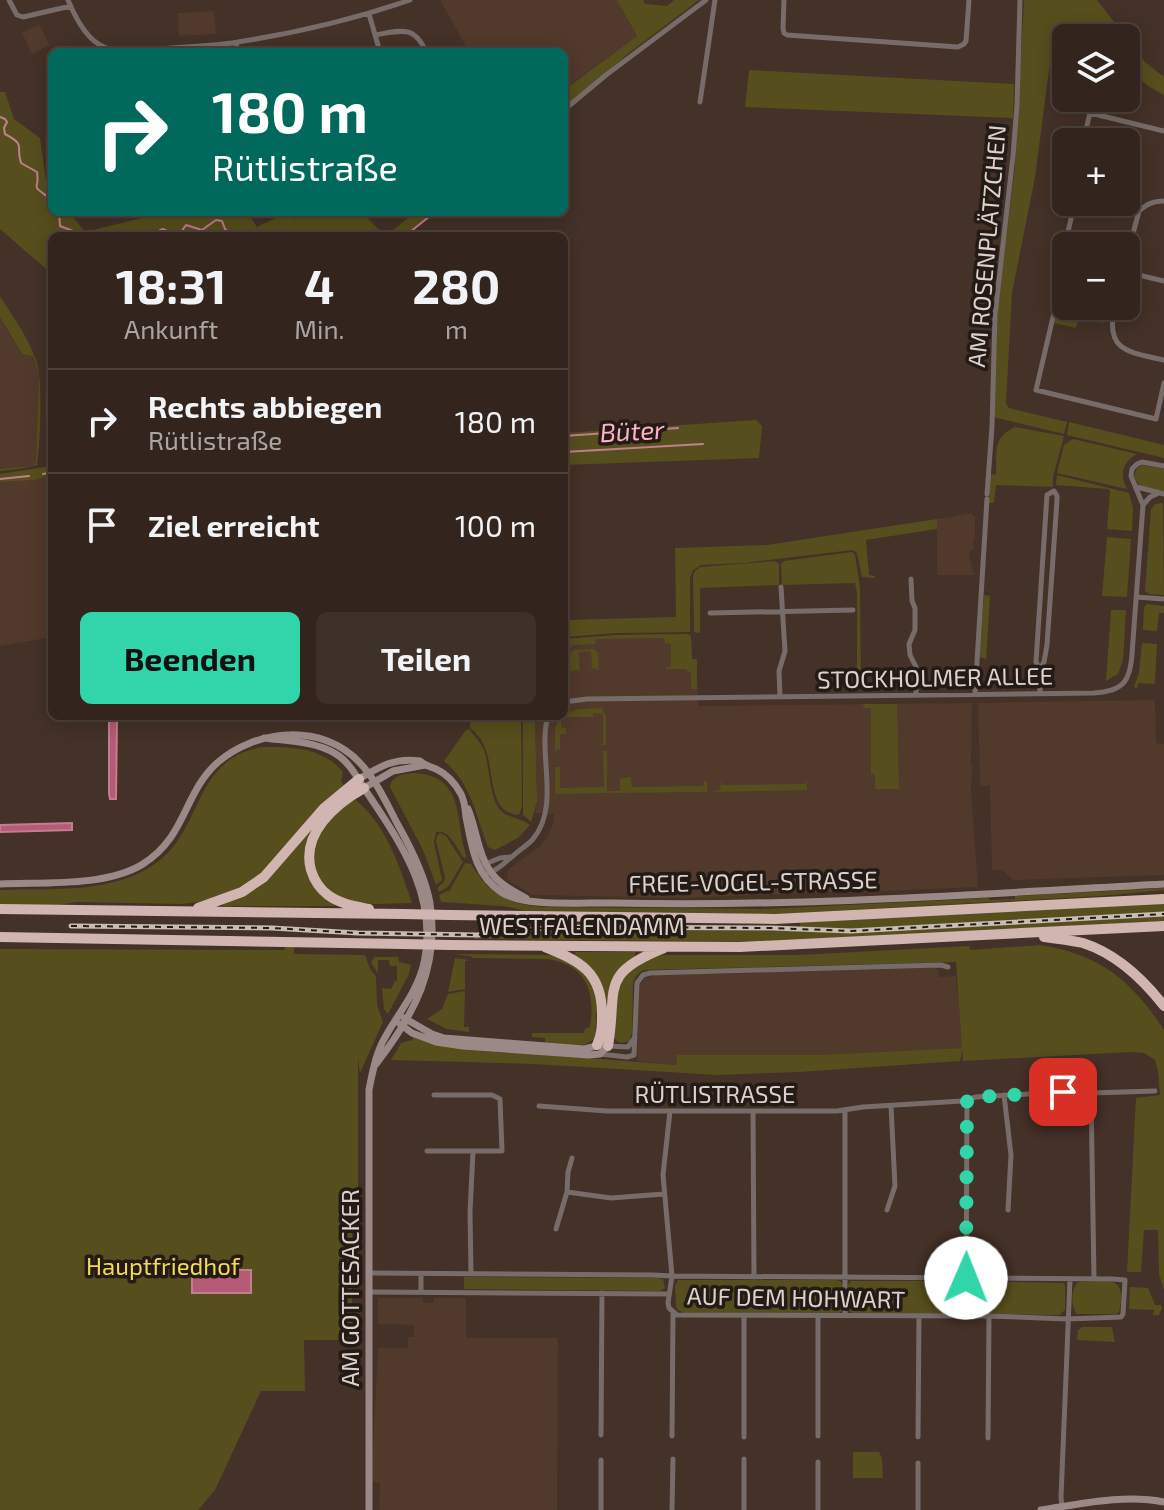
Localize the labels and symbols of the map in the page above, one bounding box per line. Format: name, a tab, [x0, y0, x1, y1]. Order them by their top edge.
street label: AM ROSENPLÄTZCHEN	[961, 123, 1011, 369]
water label: Büter	[599, 413, 666, 447]
street label: STOCKHOLMER ALLEE	[817, 660, 1053, 694]
street label: FREIE-VOGEL-STRASSE	[628, 864, 878, 898]
street label: WESTFALENDAMM	[479, 911, 685, 940]
pin	[1029, 1058, 1097, 1126]
street label: RÜTLISTRASSE	[635, 1079, 795, 1108]
street label: AM GOTTESACKER	[335, 1189, 364, 1387]
position arrow	[924, 1236, 1008, 1320]
park label: Hauptfriedhof	[86, 1251, 241, 1280]
street label: AUF DEM HOHWART	[687, 1281, 905, 1313]

